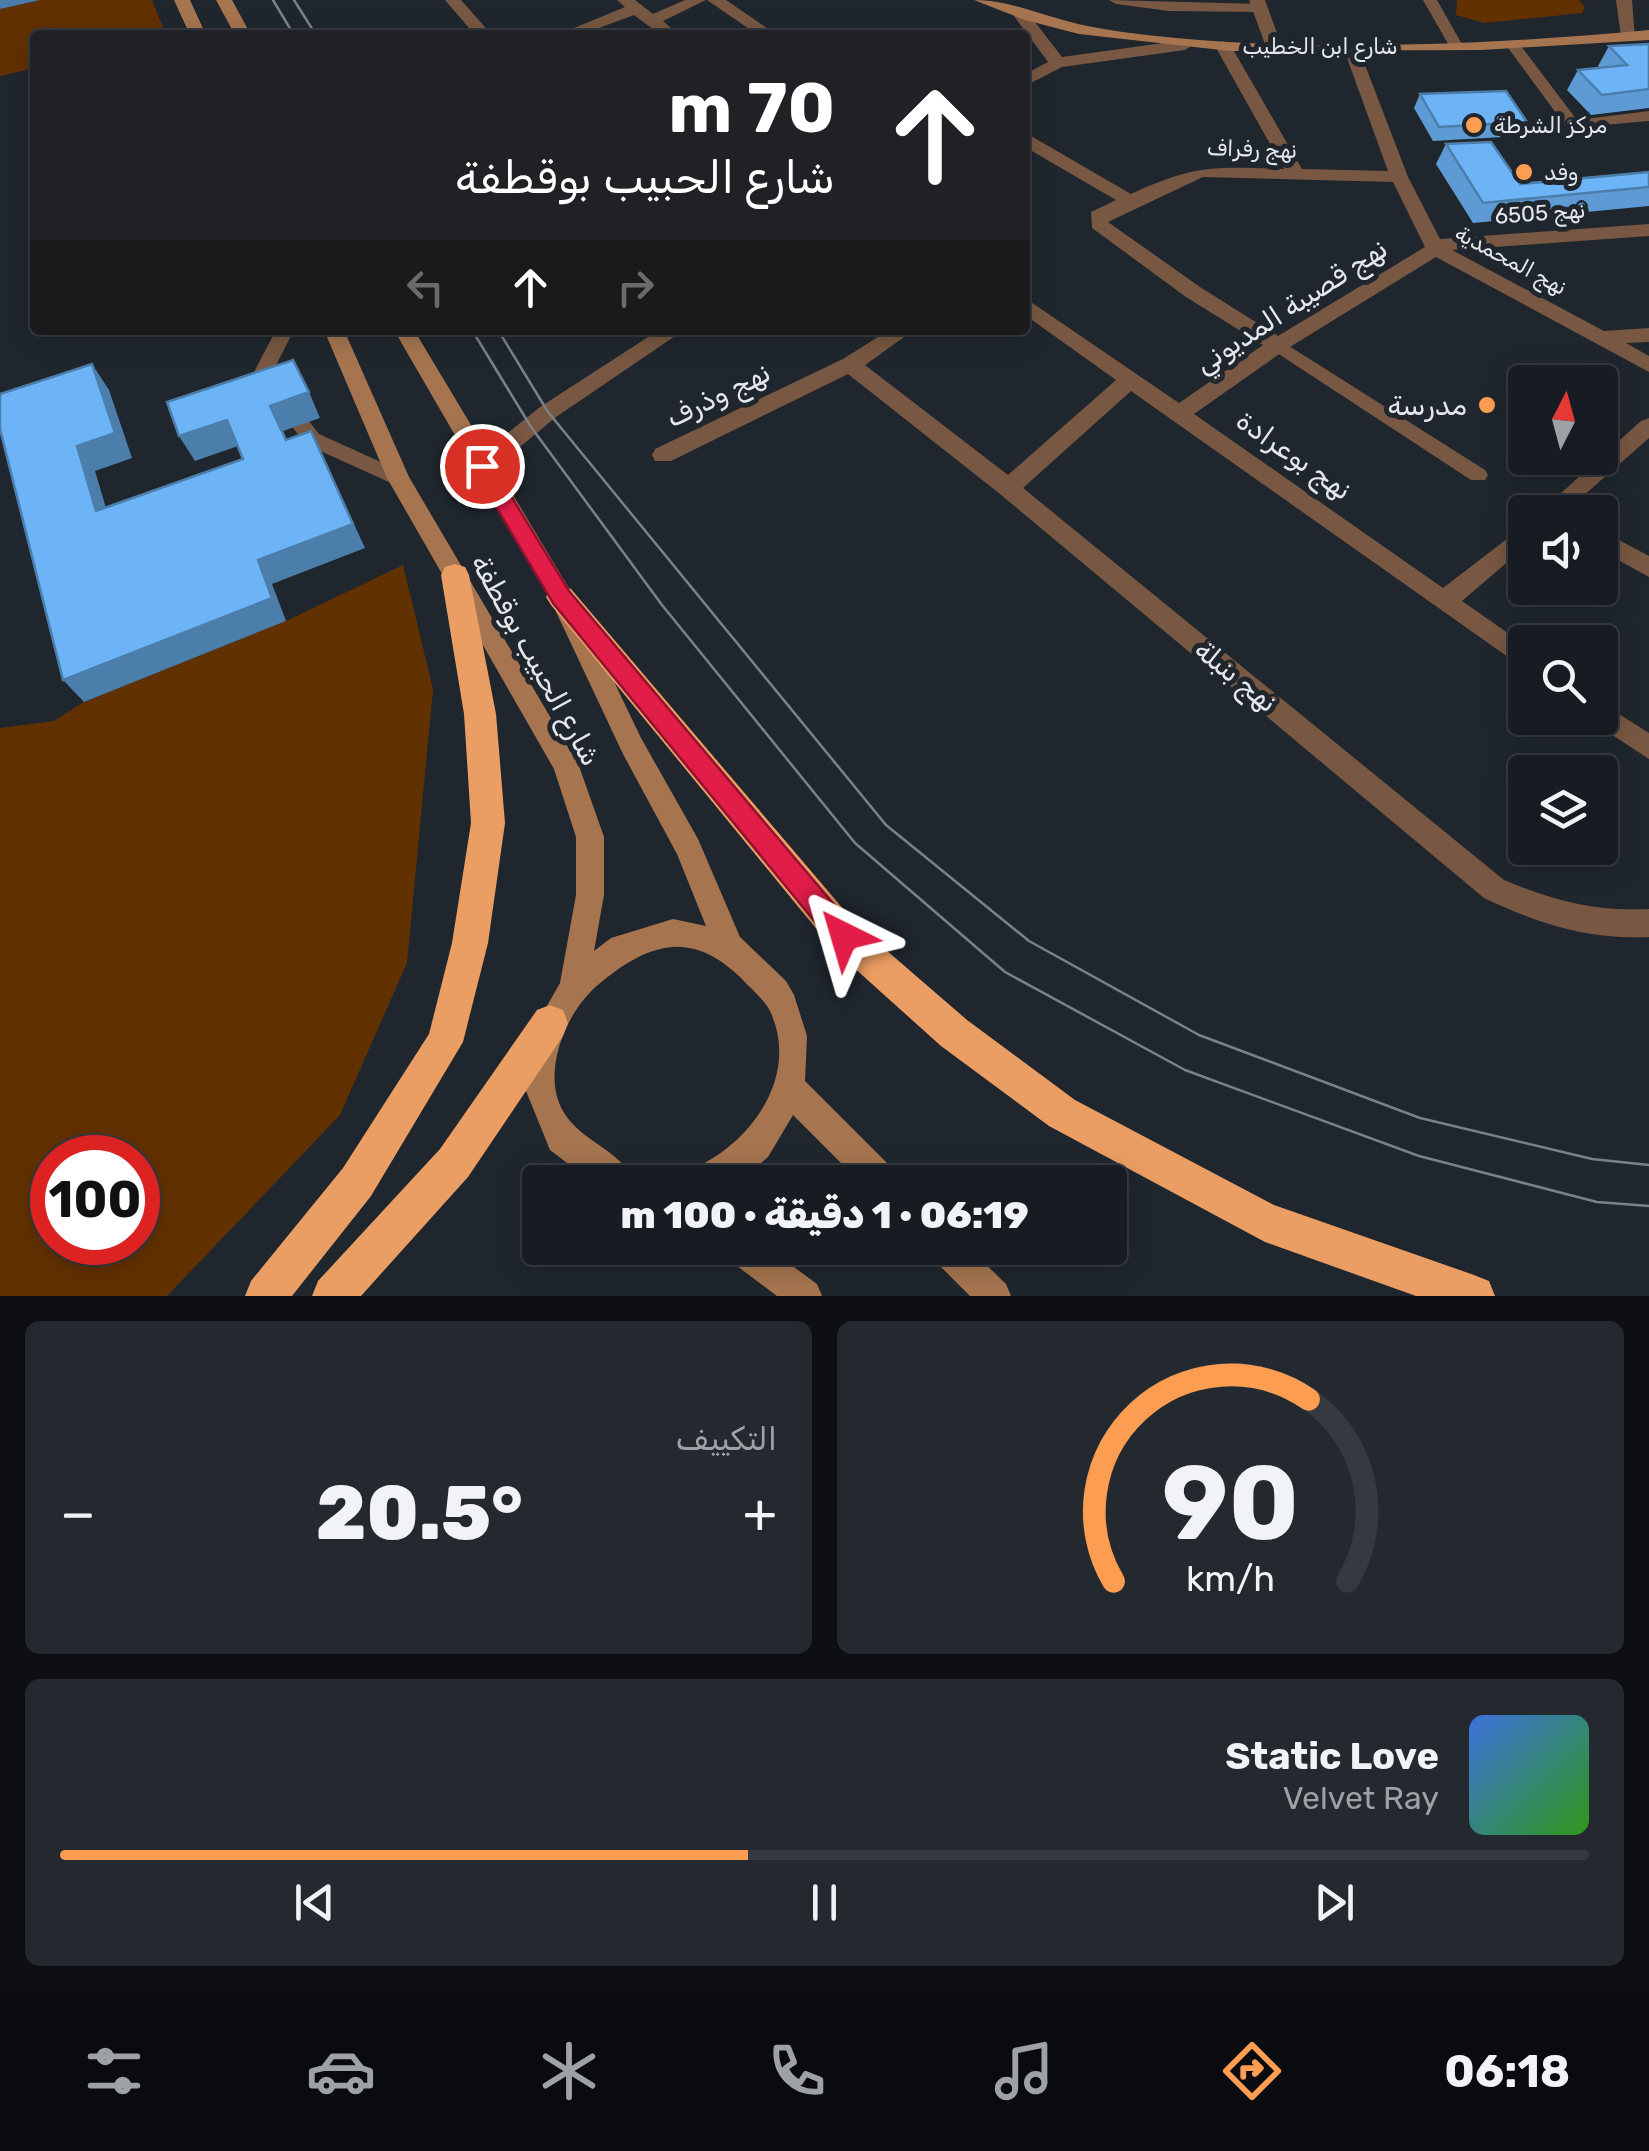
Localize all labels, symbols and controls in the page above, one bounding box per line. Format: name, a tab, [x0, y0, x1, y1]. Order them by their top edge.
street label: شارع ابن الخطيب	[1242, 33, 1398, 62]
text: 70 m	[668, 67, 835, 150]
icon: ahead	[870, 70, 1000, 200]
place label: مركز الشرطة	[1494, 112, 1607, 139]
marker: مركز الشرطة	[1463, 114, 1485, 136]
street label: نهج رفراف	[1206, 134, 1298, 166]
text: شارع الحبيب بوقطفة	[455, 151, 835, 204]
place label: وفد	[1544, 159, 1578, 186]
marker: وفد	[1513, 161, 1535, 183]
street label: نهج 6505	[1494, 196, 1586, 232]
street label: نهج المحمدية	[1449, 219, 1572, 303]
street label: نهج قصيبة المديوني	[1189, 232, 1396, 385]
icon: left	[398, 260, 453, 315]
icon: ahead	[503, 260, 558, 315]
icon: right	[608, 260, 663, 315]
street label: نهج وذرف	[661, 356, 777, 437]
north arrow	[1508, 365, 1618, 475]
map controls	[1508, 365, 1618, 865]
place label: مدرسة	[1387, 389, 1467, 422]
marker: مدرسة	[1476, 394, 1498, 416]
street label: نهج بوعرادة	[1228, 403, 1358, 509]
pin	[440, 424, 525, 509]
icon: arrive	[455, 439, 510, 494]
button: sound	[1508, 495, 1618, 605]
street label: شارع الحبيب بوقطفة	[462, 549, 608, 773]
button: search	[1508, 625, 1618, 735]
street label: نهج بنبلة	[1186, 633, 1284, 721]
button: layers	[1508, 755, 1618, 865]
position arrow	[792, 884, 896, 988]
speed limit sign: 100	[30, 1135, 160, 1265]
text: 06:19 · 1 دقيقة · 100 m	[620, 1192, 1029, 1238]
text: التكييف	[675, 1420, 777, 1458]
text: 90	[1162, 1442, 1299, 1565]
text: 20.5°	[316, 1469, 523, 1558]
text: −	[60, 1481, 96, 1546]
text: +	[743, 1481, 777, 1546]
text: km/h	[1186, 1558, 1275, 1600]
text: Static Love	[1225, 1733, 1439, 1779]
text: Velvet Ray	[1283, 1779, 1439, 1817]
icon: previous	[287, 1875, 342, 1930]
icon: pause	[797, 1875, 852, 1930]
icon: next	[1307, 1875, 1362, 1930]
icon: filters	[79, 2036, 149, 2106]
icon: car	[306, 2036, 376, 2106]
icon: climate	[534, 2036, 604, 2106]
icon: phone	[762, 2036, 832, 2106]
icon: music	[989, 2036, 1059, 2106]
icon: directions	[1217, 2036, 1287, 2106]
text: 06:18	[1444, 2045, 1570, 2098]

